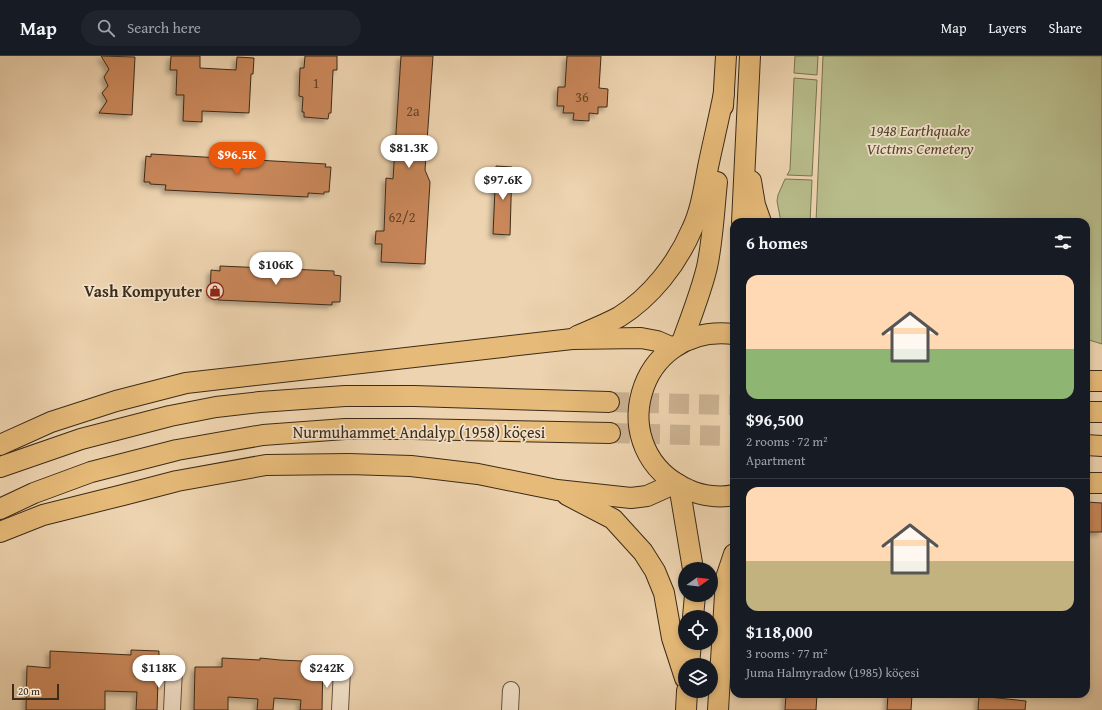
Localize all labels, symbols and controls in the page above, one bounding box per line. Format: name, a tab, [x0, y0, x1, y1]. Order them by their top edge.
search box	[81, 10, 361, 46]
text: Map	[20, 14, 57, 42]
icon: search	[95, 17, 117, 39]
text: Search here	[127, 17, 201, 38]
text: Map	[941, 18, 967, 38]
text: Layers	[989, 18, 1027, 38]
text: Share	[1049, 18, 1082, 38]
house number: 1	[313, 73, 319, 93]
house number: 36	[575, 87, 589, 107]
house number: 2a	[406, 101, 420, 121]
park label: 1948 Earthquake Victims Cemetery	[866, 118, 974, 160]
pin: $81.3K	[376, 135, 442, 169]
text: $81.3K	[390, 138, 428, 157]
pin: $96.5K	[204, 142, 270, 176]
text: $96.5K	[218, 145, 256, 164]
pin: $97.6K	[470, 167, 536, 201]
text: $97.6K	[484, 170, 522, 189]
house number: 62/2	[389, 207, 415, 227]
text: 6 homes	[746, 230, 808, 255]
icon: filters	[1052, 231, 1074, 253]
pin: $106K	[248, 252, 304, 286]
text: $106K	[258, 255, 294, 274]
place label: Vash Kompyuter	[84, 279, 203, 303]
shop icon: Vash Kompyuter	[205, 281, 225, 301]
icon: home	[874, 301, 946, 373]
text: $96,500	[746, 407, 804, 432]
street label: Nurmuhammet Andalyp (1958) köçesi	[293, 420, 546, 444]
text: 2 rooms · 72 m²	[746, 432, 828, 451]
text: Apartment	[746, 451, 806, 470]
icon: home	[874, 513, 946, 585]
north arrow	[678, 562, 718, 602]
map controls	[678, 562, 718, 698]
button: locate	[678, 610, 718, 650]
text: $118,000	[746, 619, 812, 644]
text: 3 rooms · 77 m²	[746, 644, 828, 663]
pin: $118K	[131, 655, 187, 689]
pin: $242K	[299, 655, 355, 689]
text: $118K	[141, 658, 177, 677]
text: $242K	[309, 658, 345, 677]
button: layers	[678, 658, 718, 698]
text: Juma Halmyradow (1985) köçesi	[746, 663, 919, 682]
scale bar	[12, 682, 59, 701]
text: 20 m	[18, 683, 40, 699]

